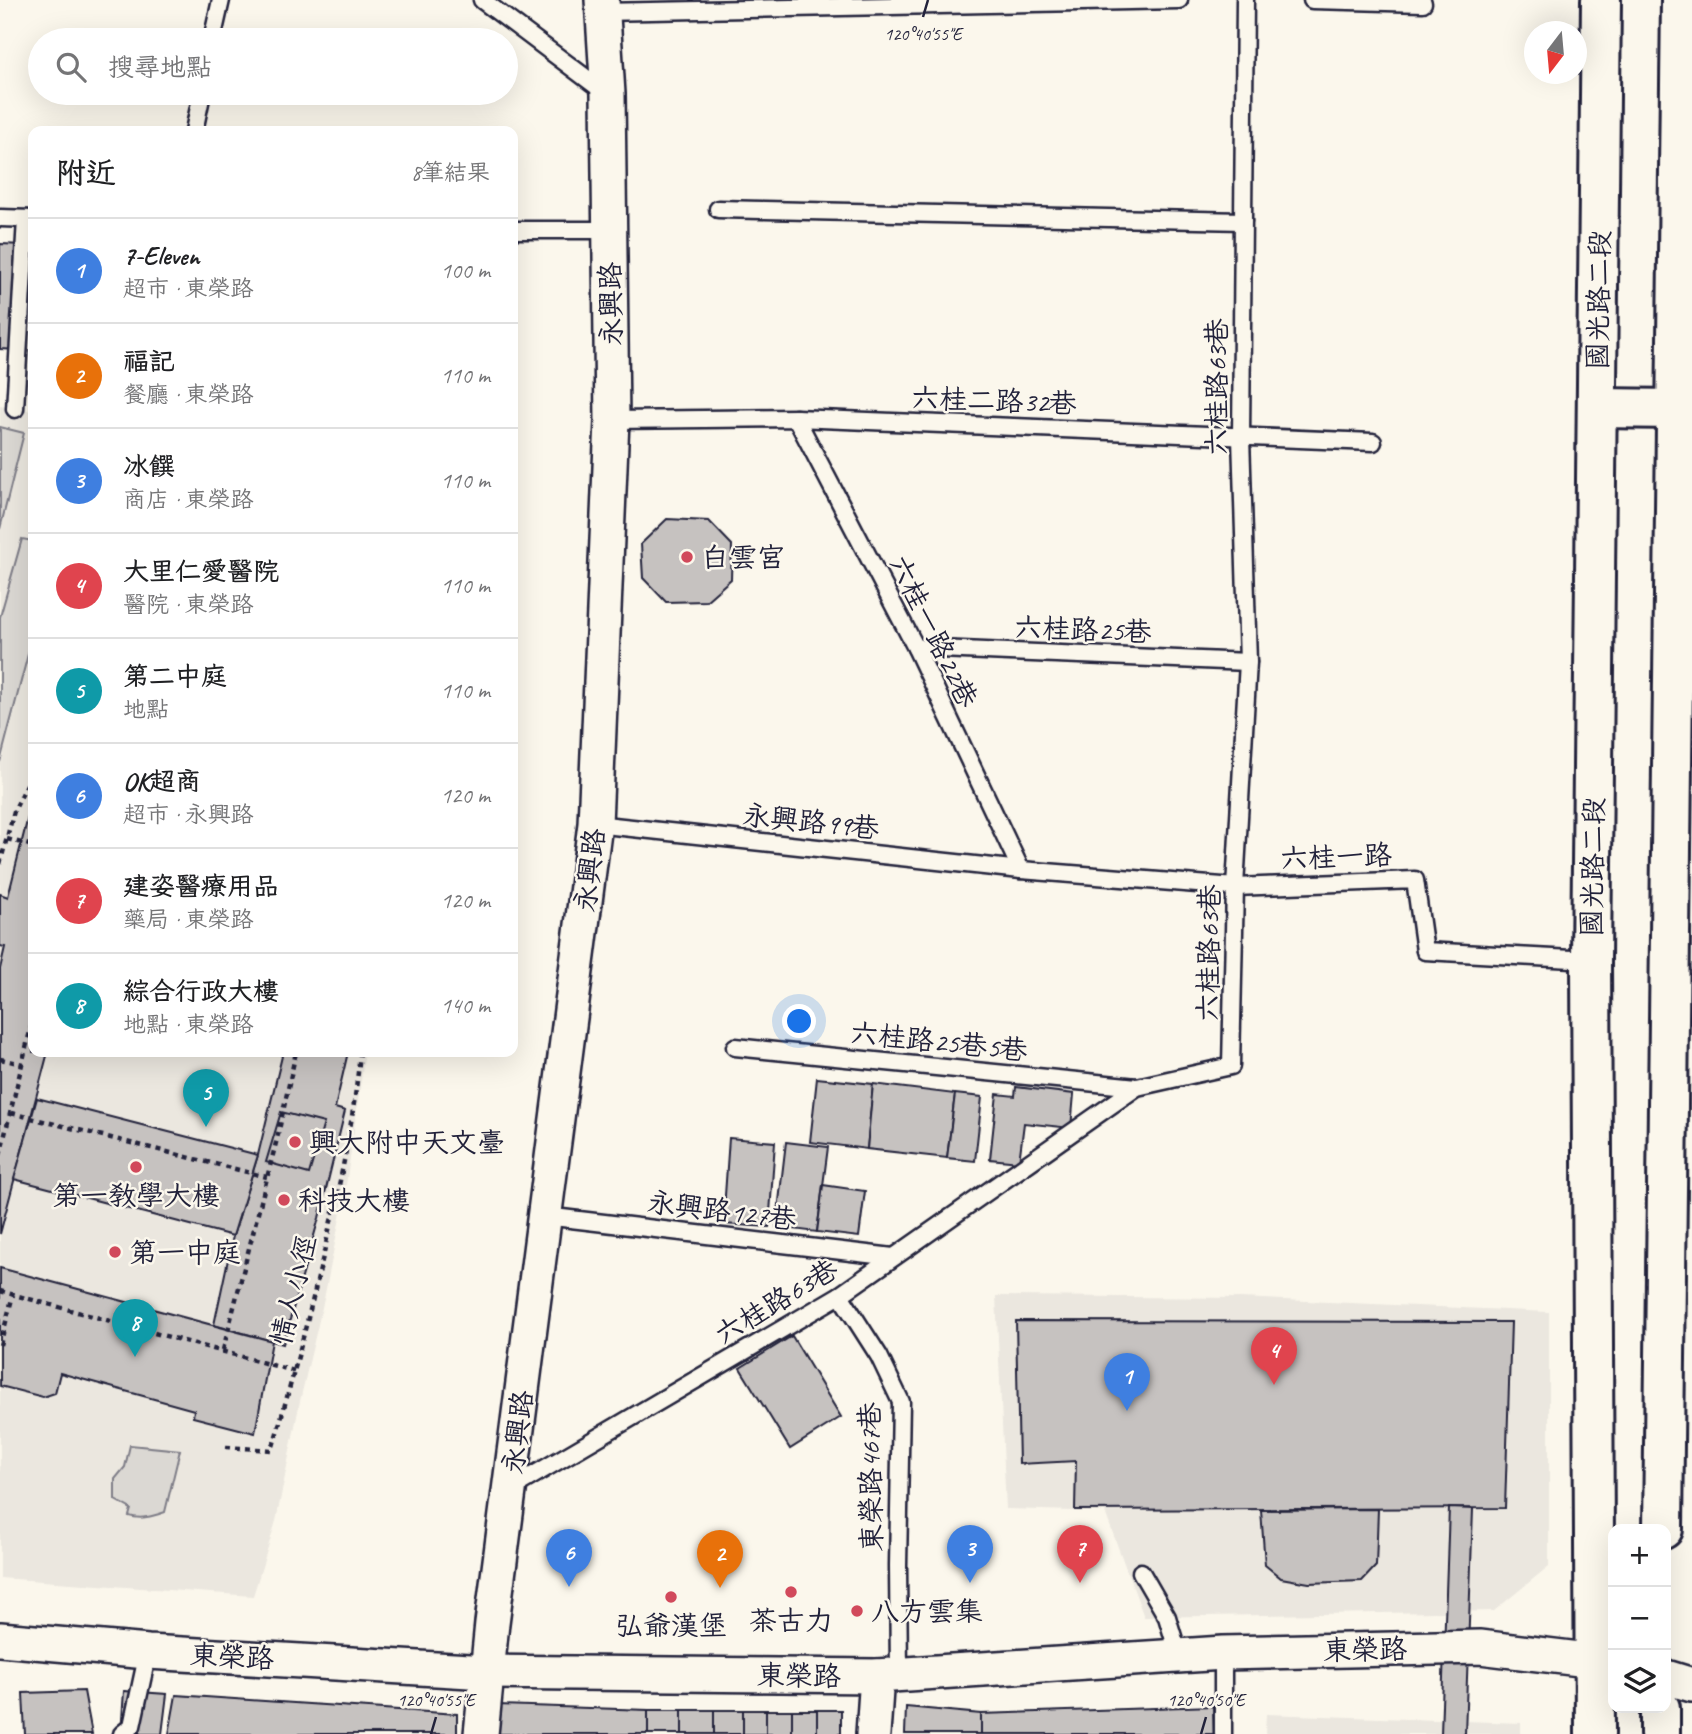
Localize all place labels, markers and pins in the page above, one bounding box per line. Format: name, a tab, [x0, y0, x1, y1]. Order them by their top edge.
place label: 白雲宮	[701, 540, 785, 575]
marker: 白雲宮	[679, 549, 695, 565]
pin: 5	[183, 1069, 229, 1127]
place label: 興大附中天文臺	[309, 1125, 505, 1160]
marker: 興大附中天文臺	[287, 1134, 303, 1150]
marker: 第一教學大樓	[128, 1159, 144, 1175]
place label: 第一教學大樓	[52, 1178, 220, 1213]
place label: 科技大樓	[298, 1183, 410, 1218]
marker: 科技大樓	[276, 1192, 292, 1208]
place label: 第一中庭	[129, 1235, 241, 1270]
marker: 第一中庭	[107, 1244, 123, 1260]
pin: 8	[112, 1299, 158, 1357]
pin: 4	[1251, 1327, 1297, 1385]
pin: 1	[1104, 1353, 1150, 1411]
pin: 3	[947, 1525, 993, 1583]
pin: 7	[1057, 1525, 1103, 1583]
pin: 6	[546, 1529, 592, 1587]
pin: 2	[697, 1530, 743, 1588]
marker: 茶古力	[783, 1584, 799, 1600]
marker: 弘爺漢堡	[663, 1589, 679, 1605]
place label: 八方雲集	[871, 1594, 983, 1629]
place label: 茶古力	[749, 1603, 833, 1638]
marker: 八方雲集	[849, 1603, 865, 1619]
place label: 弘爺漢堡	[615, 1608, 727, 1643]

